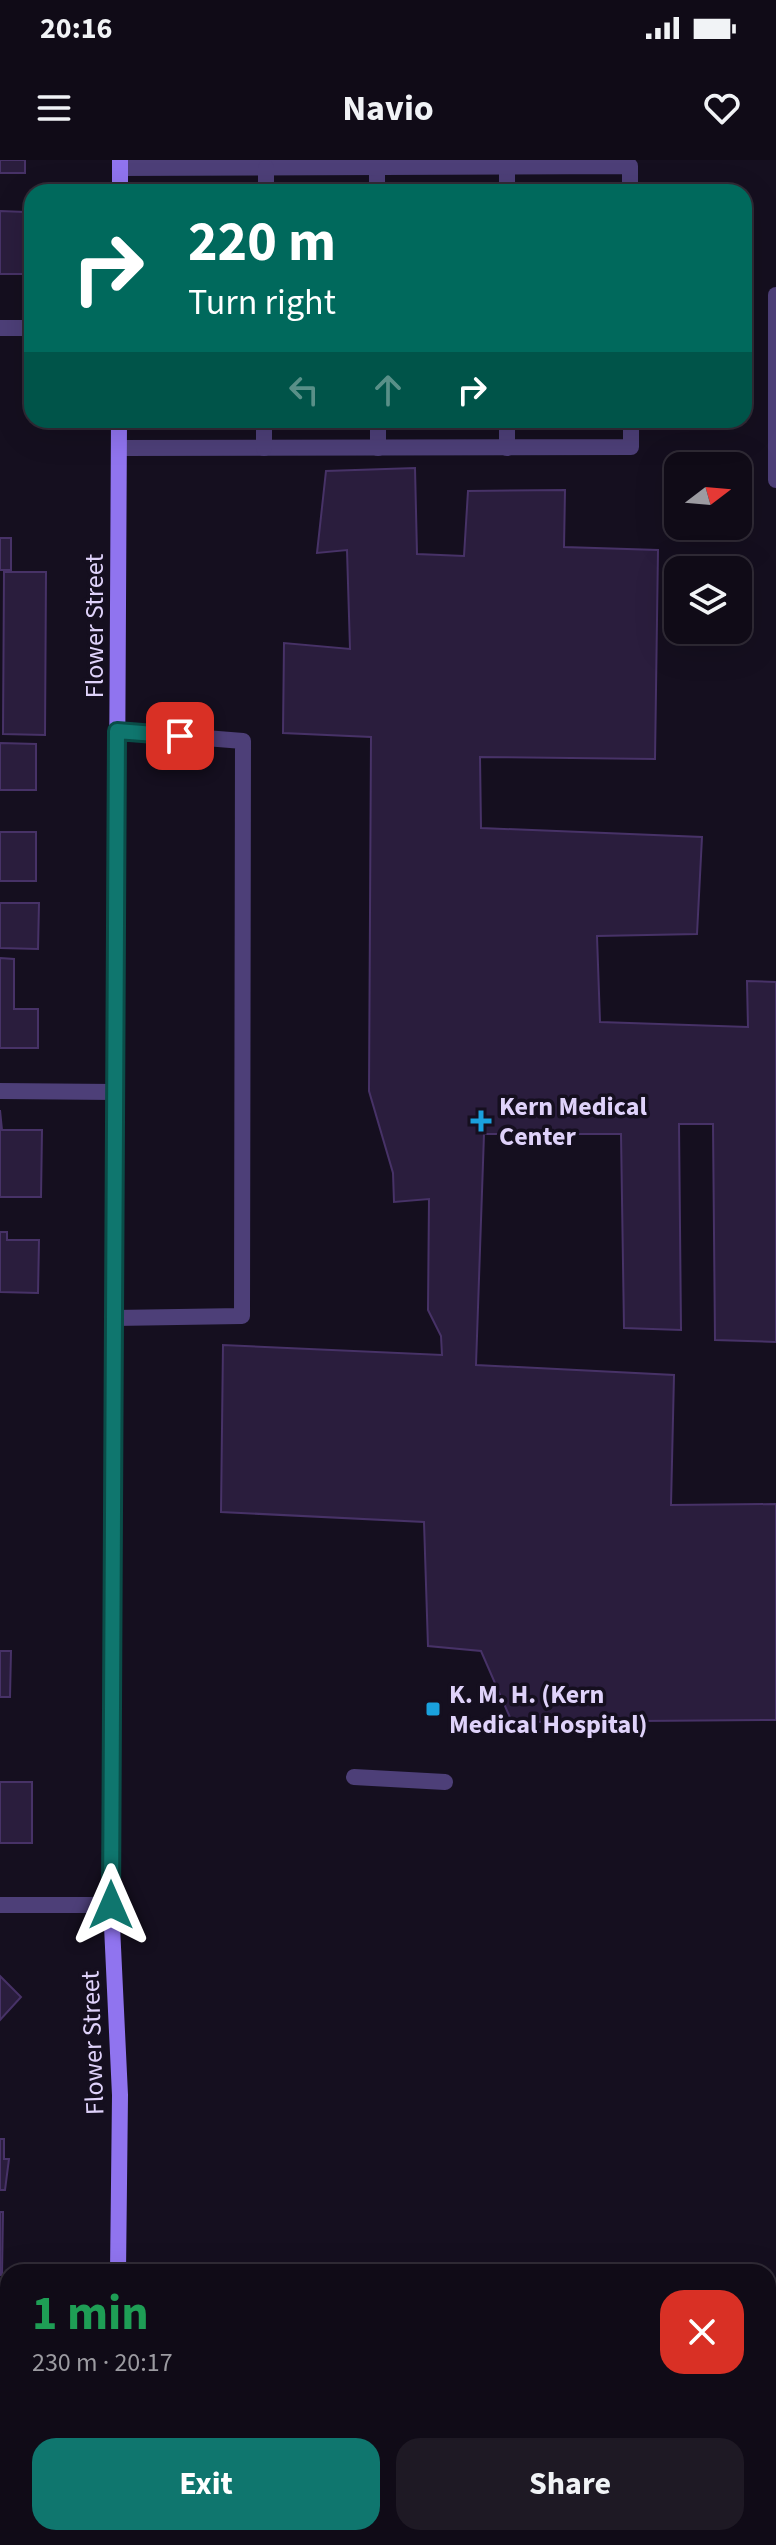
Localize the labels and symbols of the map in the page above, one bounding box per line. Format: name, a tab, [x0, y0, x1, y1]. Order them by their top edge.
north arrow	[664, 452, 752, 540]
street label: Flower Street	[76, 554, 113, 698]
pin	[146, 702, 214, 770]
place label: Kern Medical Center	[499, 1088, 647, 1155]
marker: Kern Medical Center	[470, 1110, 492, 1132]
place label: K. M. H. (Kern Medical Hospital)	[449, 1676, 648, 1743]
marker: K. M. H. (Kern Medical Hospital)	[424, 1700, 442, 1718]
position arrow	[69, 1863, 153, 1947]
street label: Flower Street	[71, 1970, 114, 2116]

